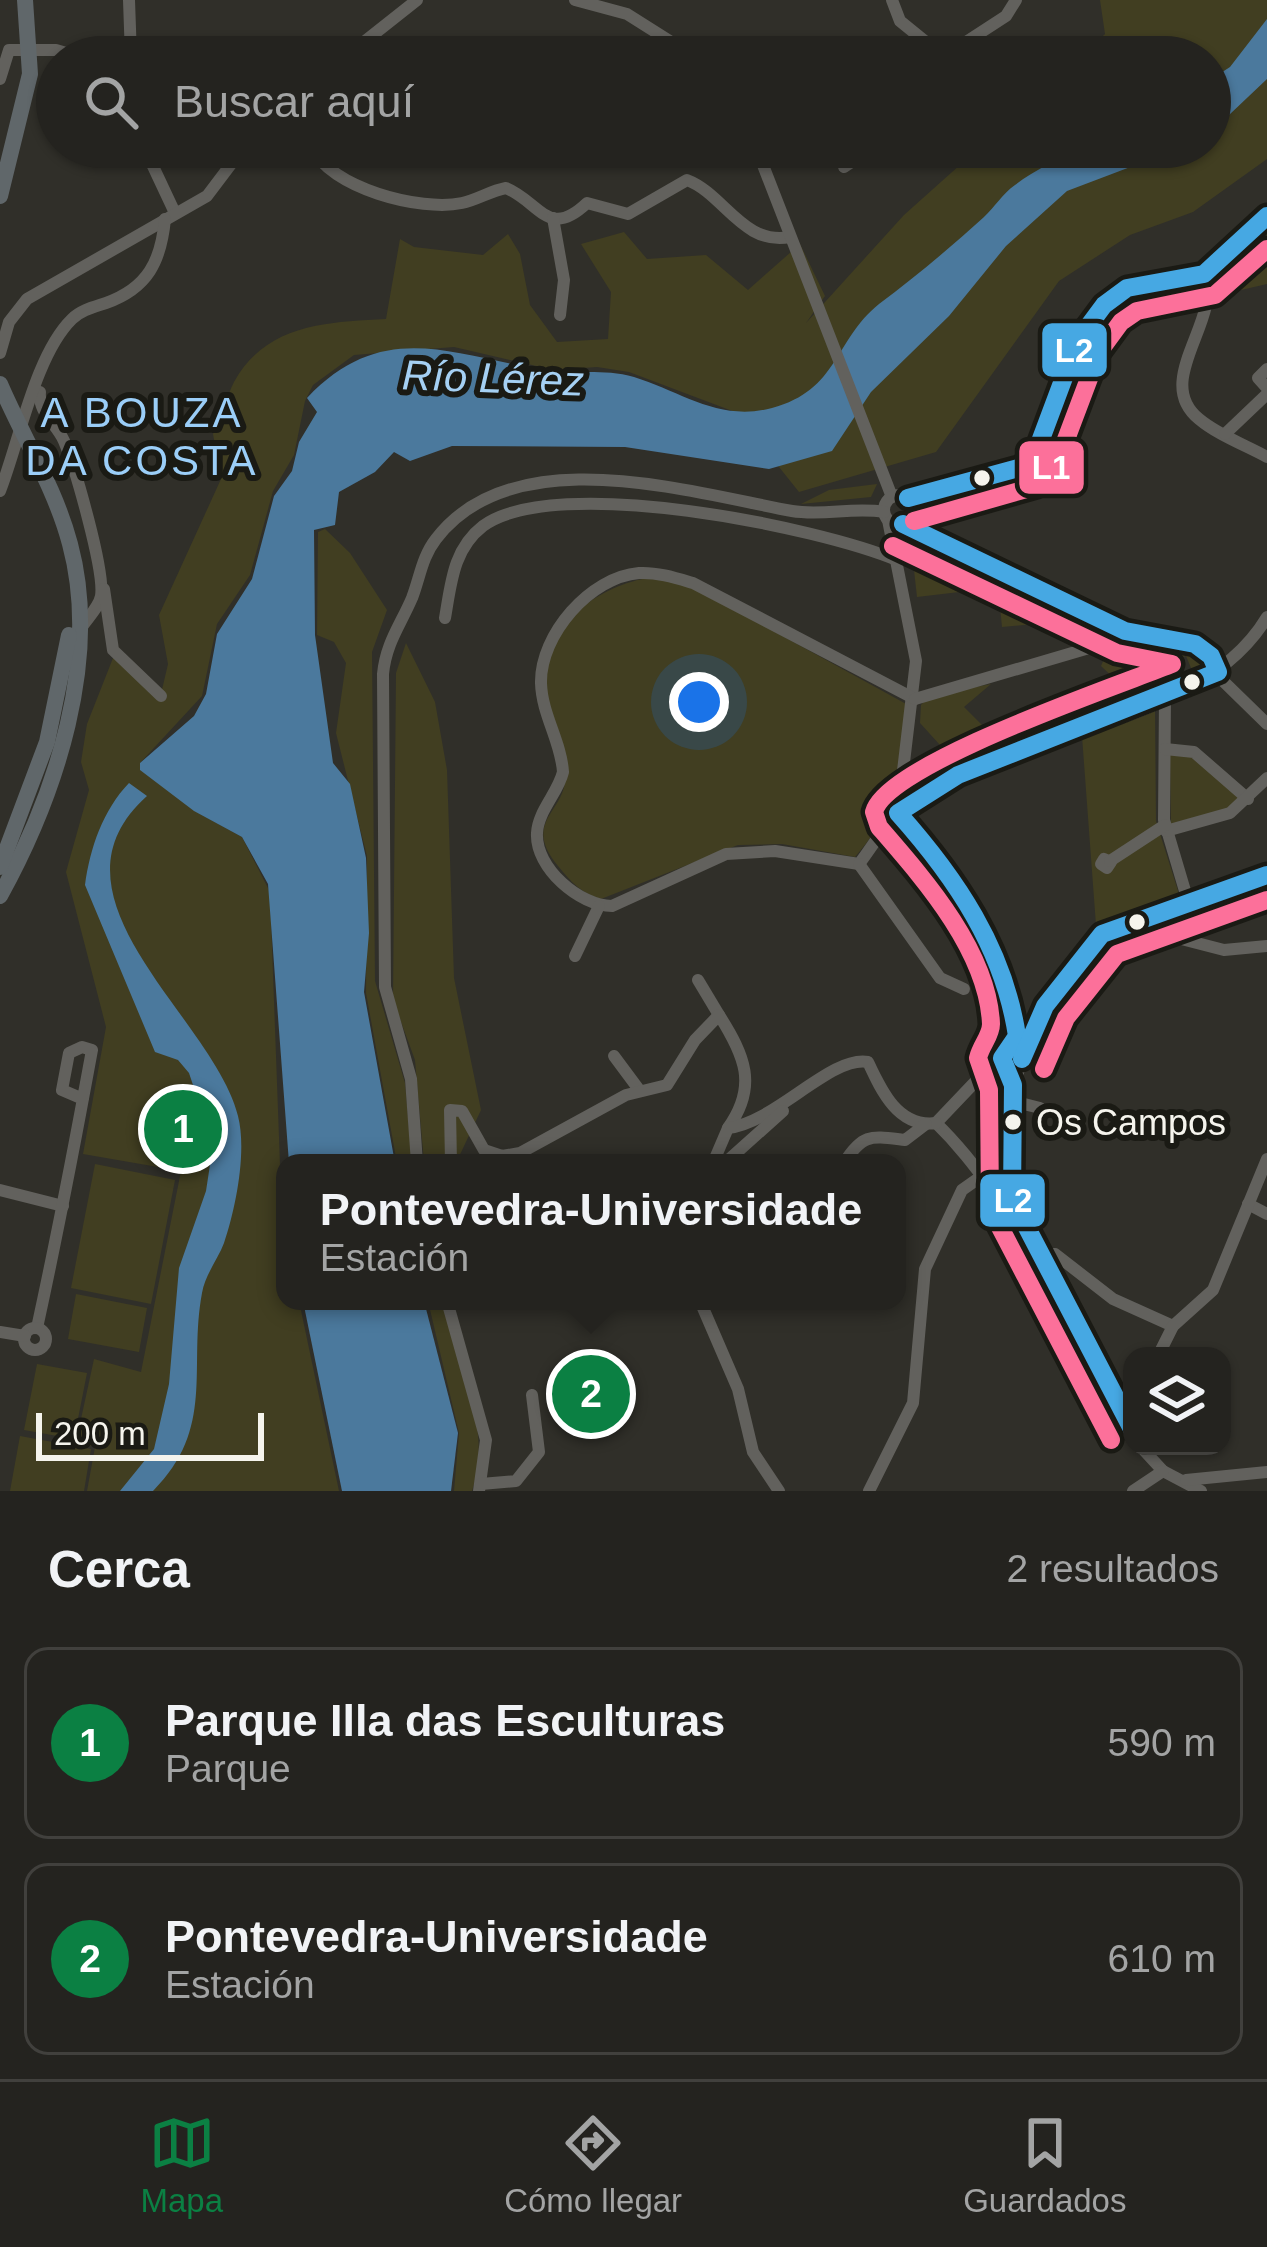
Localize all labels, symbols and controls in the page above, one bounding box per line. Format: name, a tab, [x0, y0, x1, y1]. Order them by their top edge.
search box	[36, 36, 1231, 168]
icon: search	[78, 69, 144, 135]
text: Buscar aquí	[174, 76, 414, 127]
line badge: L2	[1040, 321, 1109, 379]
text: L2	[1055, 332, 1093, 369]
water label: Río Lérez	[401, 351, 585, 405]
district label: A BOUZA DA COSTA	[25, 389, 259, 484]
line badge: L1	[1017, 439, 1086, 496]
text: L1	[1032, 449, 1070, 486]
unlabelled marker	[971, 467, 993, 489]
unlabelled marker	[1181, 671, 1203, 693]
your location	[669, 672, 729, 732]
unlabelled marker	[1126, 911, 1148, 933]
pin: 1	[144, 1084, 222, 1174]
place label: Os Campos	[1036, 1102, 1226, 1143]
marker: Os Campos	[1002, 1111, 1024, 1133]
popup	[276, 1154, 906, 1310]
line badge: L2	[978, 1172, 1047, 1229]
text: L2	[994, 1182, 1032, 1219]
text: Pontevedra-Universidade	[320, 1184, 862, 1235]
text: Estación	[320, 1236, 469, 1279]
map controls	[1123, 1347, 1231, 1455]
button: layers	[1123, 1347, 1231, 1455]
pin: 2	[552, 1349, 630, 1439]
scale bar	[36, 1407, 264, 1460]
text: 200 m	[54, 1415, 146, 1452]
text: Cerca	[48, 1541, 190, 1598]
text: 2 resultados	[1007, 1547, 1219, 1590]
text: Parque Illa das Esculturas	[165, 1695, 725, 1746]
text: 1	[79, 1721, 101, 1764]
text: 590 m	[1108, 1721, 1216, 1764]
text: Parque	[165, 1747, 291, 1790]
text: Pontevedra-Universidade	[165, 1911, 708, 1962]
text: 2	[79, 1937, 101, 1980]
text: 610 m	[1108, 1937, 1216, 1980]
text: Estación	[165, 1963, 315, 2006]
tab: Mapa	[141, 2110, 223, 2220]
tab: Cómo llegar	[504, 2110, 682, 2220]
tab: Guardados	[963, 2110, 1126, 2220]

